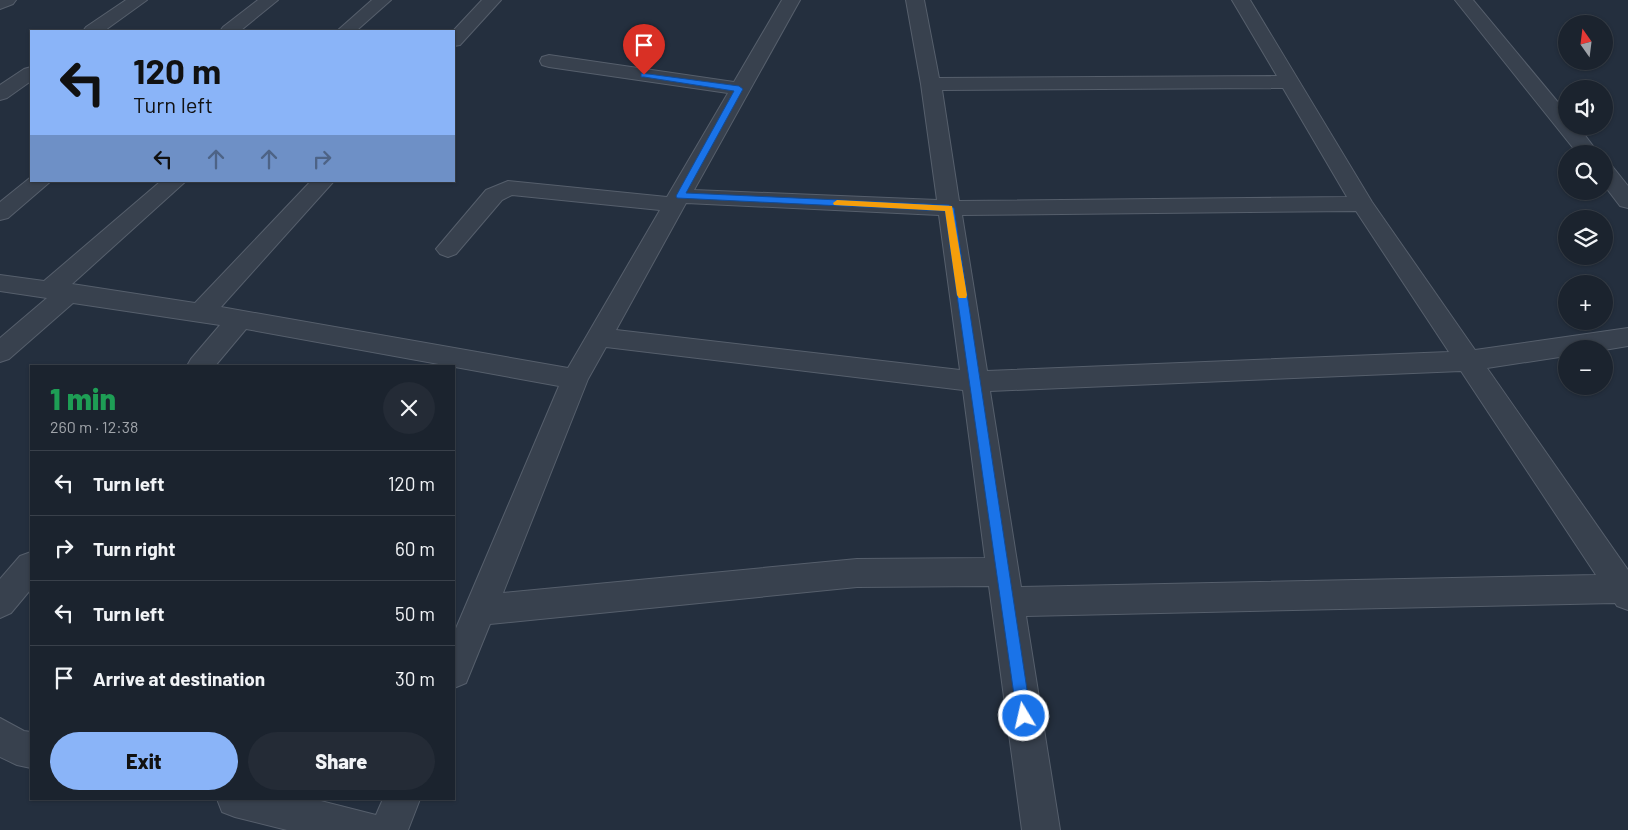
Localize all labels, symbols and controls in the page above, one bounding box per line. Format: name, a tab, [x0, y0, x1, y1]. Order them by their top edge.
north arrow	[1558, 15, 1612, 70]
map controls	[1558, 15, 1613, 395]
pin	[623, 24, 665, 75]
icon: arrive	[630, 31, 658, 59]
text: 120 m	[133, 49, 221, 91]
icon: left	[50, 50, 115, 115]
button: sound	[1558, 80, 1613, 135]
text: Turn left	[133, 91, 213, 117]
icon: left	[149, 145, 177, 173]
icon: ahead	[202, 145, 230, 173]
icon: ahead	[255, 145, 283, 173]
icon: right	[308, 145, 336, 173]
button: search	[1558, 145, 1613, 200]
button: layers	[1558, 210, 1613, 265]
button: +	[1558, 275, 1613, 330]
button: −	[1558, 340, 1613, 395]
text: 1 min	[50, 380, 116, 416]
button: close	[383, 382, 435, 434]
text: 260 m · 12:38	[50, 417, 138, 436]
icon: left	[50, 469, 78, 497]
text: Turn left	[93, 472, 164, 495]
text: 120 m	[388, 472, 435, 495]
icon: right	[50, 534, 78, 562]
text: Turn right	[93, 537, 175, 560]
text: 60 m	[395, 537, 435, 560]
icon: left	[50, 599, 78, 627]
text: Turn left	[93, 602, 164, 625]
text: 50 m	[395, 602, 435, 625]
icon: arrive	[50, 664, 78, 692]
text: Arrive at destination	[93, 667, 265, 690]
text: 30 m	[395, 667, 435, 690]
position arrow	[997, 689, 1049, 741]
button: Exit	[50, 732, 238, 790]
button: Share	[248, 732, 435, 790]

